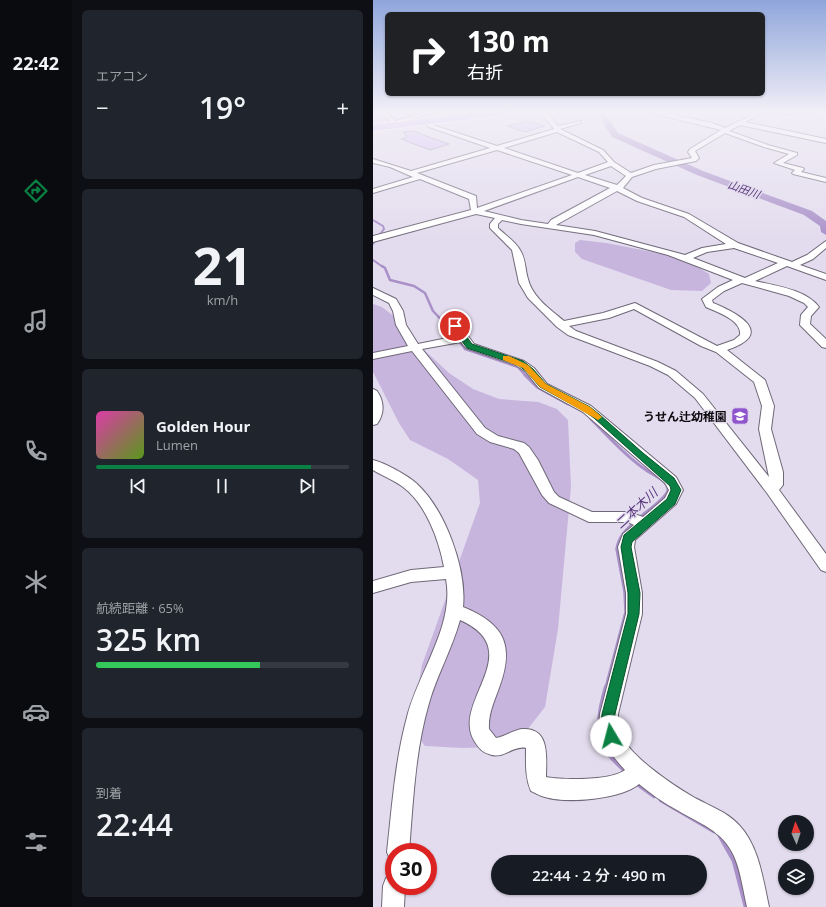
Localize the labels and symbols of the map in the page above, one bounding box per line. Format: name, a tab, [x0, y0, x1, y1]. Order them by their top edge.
water label: 山田川	[726, 176, 763, 202]
pin	[438, 309, 472, 343]
school or university icon: うせん辻幼稚園	[730, 406, 750, 426]
place label: うせん辻幼稚園	[643, 408, 727, 425]
water label: 二本木川	[611, 482, 663, 532]
position arrow	[590, 715, 632, 757]
north arrow	[778, 815, 814, 851]
speed limit sign: 30	[385, 843, 437, 895]

